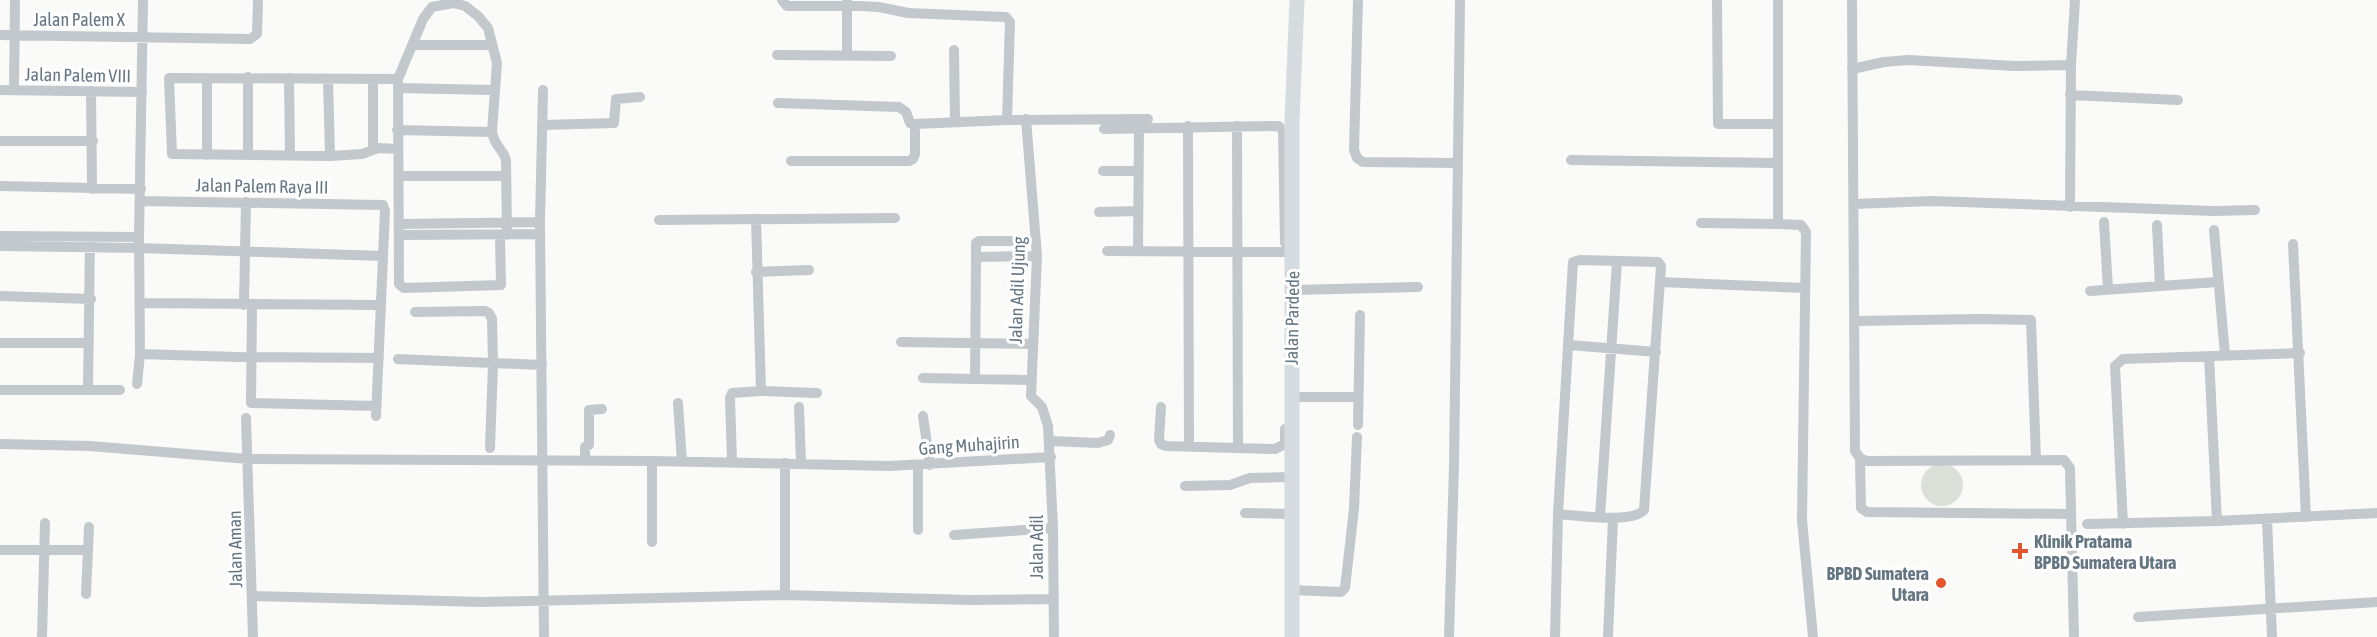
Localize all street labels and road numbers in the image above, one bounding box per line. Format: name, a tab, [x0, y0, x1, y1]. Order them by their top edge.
street label: Jalan Palem X	[33, 9, 126, 30]
street label: Jalan Palem VIII	[25, 64, 131, 86]
street label: Jalan Palem Raya III	[195, 174, 329, 198]
street label: Jalan Adil Ujung	[1005, 236, 1029, 344]
street label: Jalan Pardede	[1281, 271, 1303, 365]
street label: Gang Muhajirin	[918, 431, 1020, 459]
street label: Jalan Aman	[224, 510, 246, 588]
street label: Jalan Adil	[1026, 514, 1047, 579]

